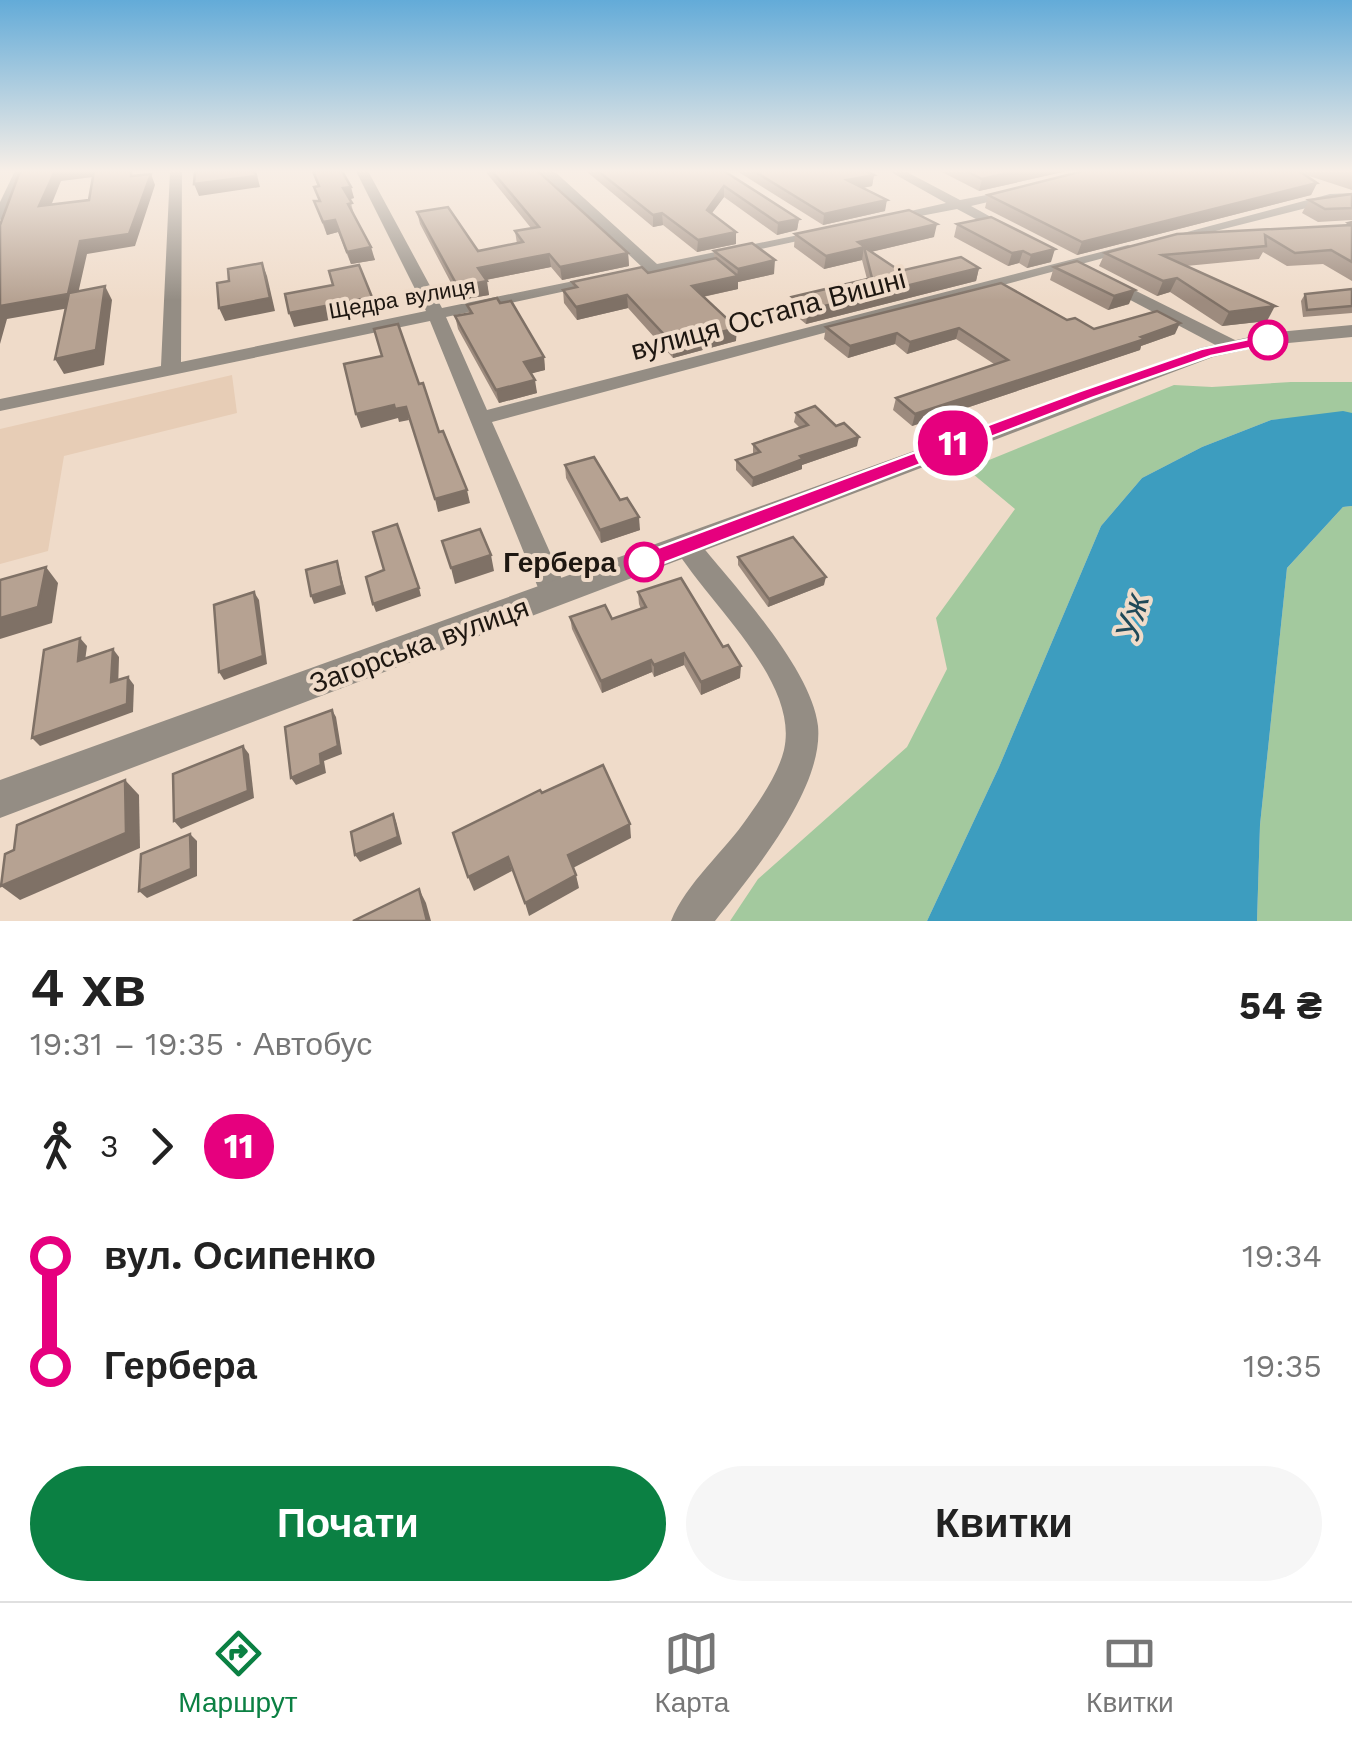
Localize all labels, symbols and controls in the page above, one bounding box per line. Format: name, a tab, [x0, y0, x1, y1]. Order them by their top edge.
street label: вулиця Остапа Вишні	[627, 262, 909, 367]
street label: Щедра вулиця	[327, 273, 477, 324]
unlabelled marker	[1249, 321, 1287, 359]
line badge: 11	[908, 410, 998, 476]
text: 11	[938, 422, 968, 464]
marker: Гербера	[625, 543, 663, 581]
place label: Гербера	[503, 546, 616, 579]
water label: Уж	[1105, 587, 1159, 646]
street label: Загорська вулиця	[305, 591, 533, 700]
text: 4 хв	[30, 955, 146, 1019]
text: 54 ₴	[1239, 984, 1322, 1028]
text: 19:31 – 19:35 · Автобус	[30, 1025, 372, 1063]
icon: walk	[30, 1119, 85, 1174]
icon: forward	[134, 1119, 189, 1174]
text: 11	[224, 1125, 254, 1167]
text: 3	[100, 1127, 119, 1165]
text: вул. Осипенко	[104, 1234, 376, 1278]
text: 19:34	[1242, 1237, 1322, 1275]
text: Гербера	[104, 1344, 257, 1388]
text: 19:35	[1243, 1347, 1322, 1385]
button: Почати	[30, 1466, 666, 1581]
button: Квитки	[686, 1466, 1322, 1581]
tab: Маршрут	[178, 1626, 298, 1719]
tab: Карта	[654, 1626, 729, 1719]
tab: Квитки	[1086, 1626, 1174, 1719]

